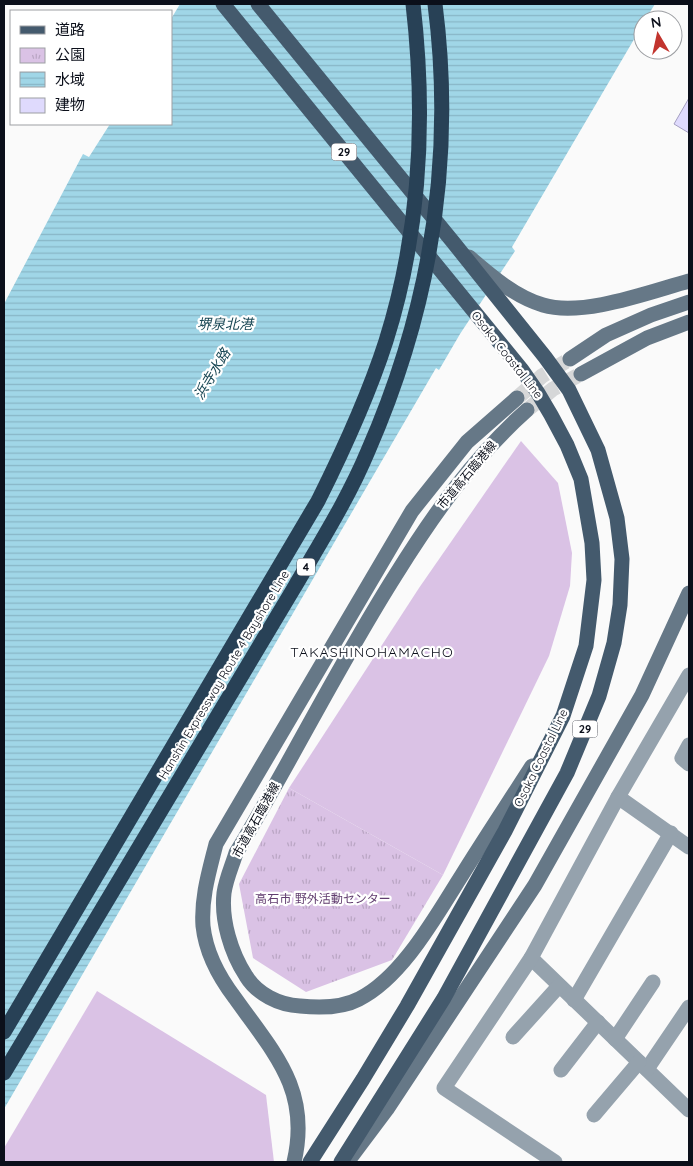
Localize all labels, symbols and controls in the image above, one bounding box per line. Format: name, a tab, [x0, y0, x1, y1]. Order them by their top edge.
legend	[10, 10, 172, 125]
north arrow	[633, 10, 683, 60]
text: N	[649, 12, 662, 32]
text: 道路	[55, 20, 85, 39]
text: 公園	[55, 45, 85, 64]
text: 水域	[55, 70, 85, 89]
text: 建物	[55, 95, 85, 114]
road number: 29	[332, 144, 356, 160]
street label: Osaka Coastal Line	[469, 308, 546, 402]
water label: 堺泉北港	[197, 315, 255, 333]
water label: 浜寺水路	[190, 345, 235, 403]
street label: 市道高石臨港線	[434, 438, 499, 512]
road number: 4	[297, 558, 315, 576]
street label: Hanshin Expressway Route 4 Bayshore Line	[155, 567, 292, 782]
district label: TAKASHINOHAMACHO	[290, 643, 454, 661]
street label: Osaka Coastal Line	[510, 706, 571, 809]
road number: 29	[572, 721, 598, 738]
street label: 市道高石臨港線	[229, 779, 282, 860]
park label: 高石市 野外活動センター	[255, 891, 391, 906]

